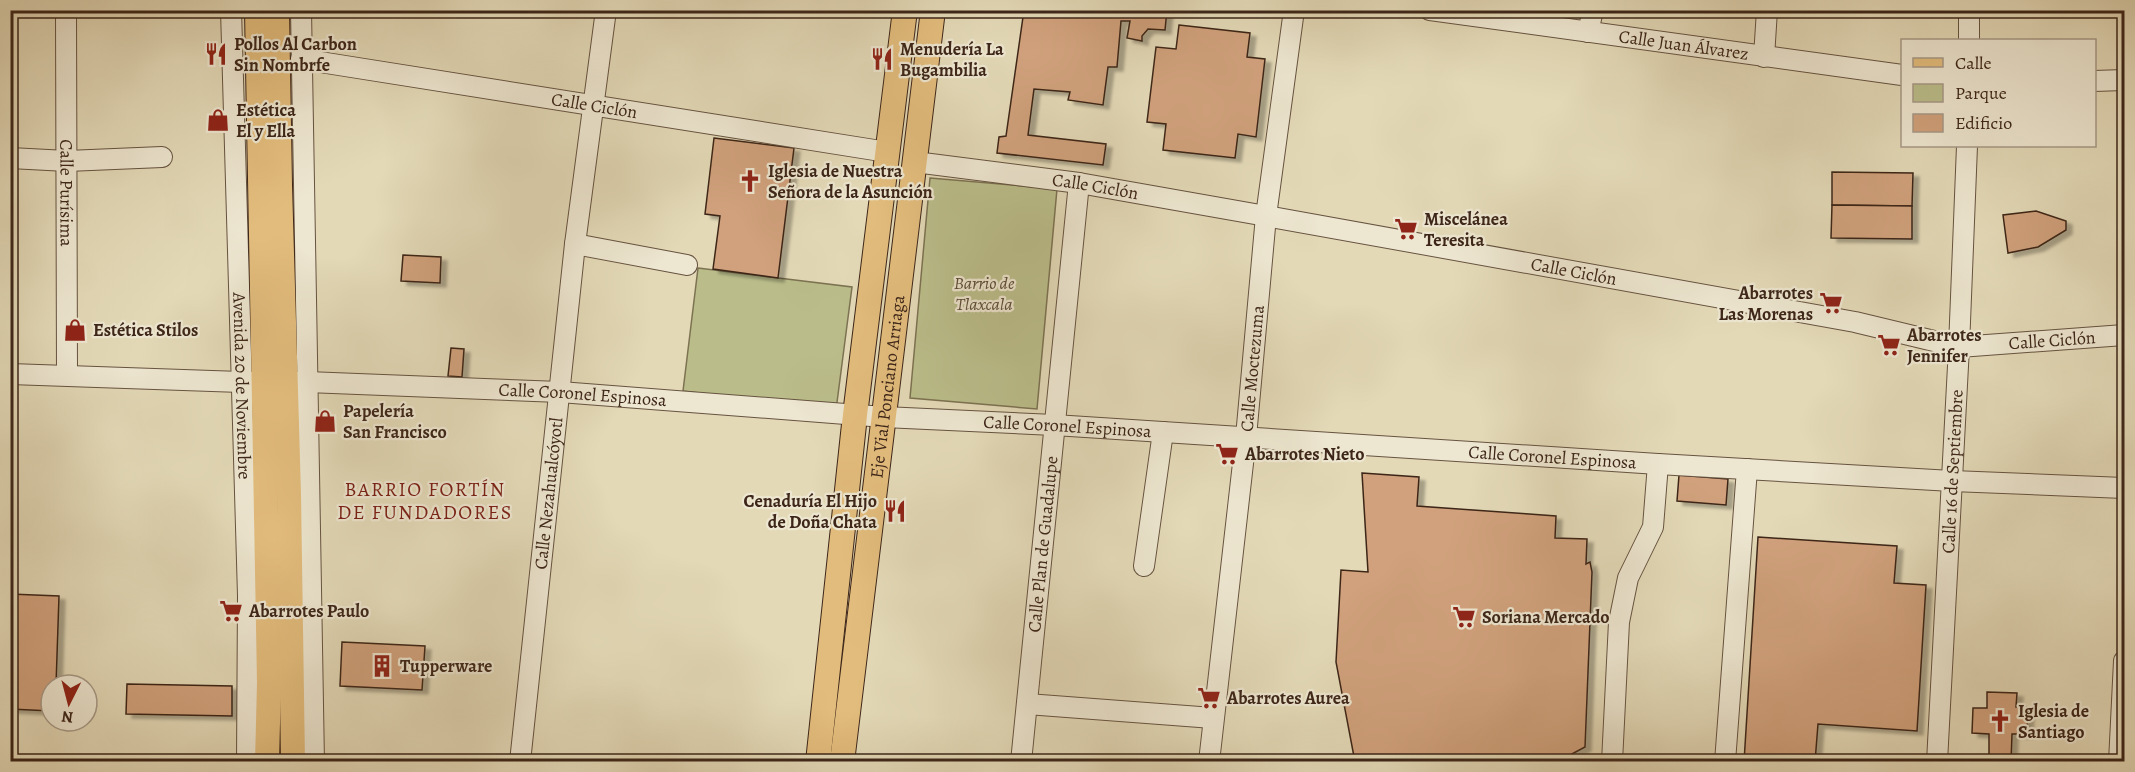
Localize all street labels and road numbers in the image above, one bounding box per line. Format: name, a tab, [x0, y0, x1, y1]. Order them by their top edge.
street label: Calle Juan Álvarez	[1617, 24, 1750, 66]
street label: Calle Ciclón	[549, 87, 639, 124]
street label: Calle Purísima	[54, 139, 79, 247]
street label: Calle Ciclón	[1051, 168, 1140, 205]
street label: Calle Ciclón	[1529, 252, 1619, 291]
street label: Avenida 20 de Noviembre	[227, 291, 257, 480]
street label: Eje Vial Ponciano Arriaga	[864, 293, 910, 480]
street label: Calle Moctezuma	[1235, 303, 1270, 433]
street label: Calle Ciclón	[2008, 325, 2096, 355]
street label: Calle Coronel Espinosa	[498, 378, 668, 412]
street label: Calle 16 de Septiembre	[1936, 389, 1969, 554]
street label: Calle Coronel Espinosa	[983, 410, 1153, 443]
street label: Calle Nezahualcóyotl	[529, 416, 569, 571]
street label: Calle Coronel Espinosa	[1468, 440, 1638, 475]
street label: Calle Plan de Guadalupe	[1022, 455, 1064, 633]

